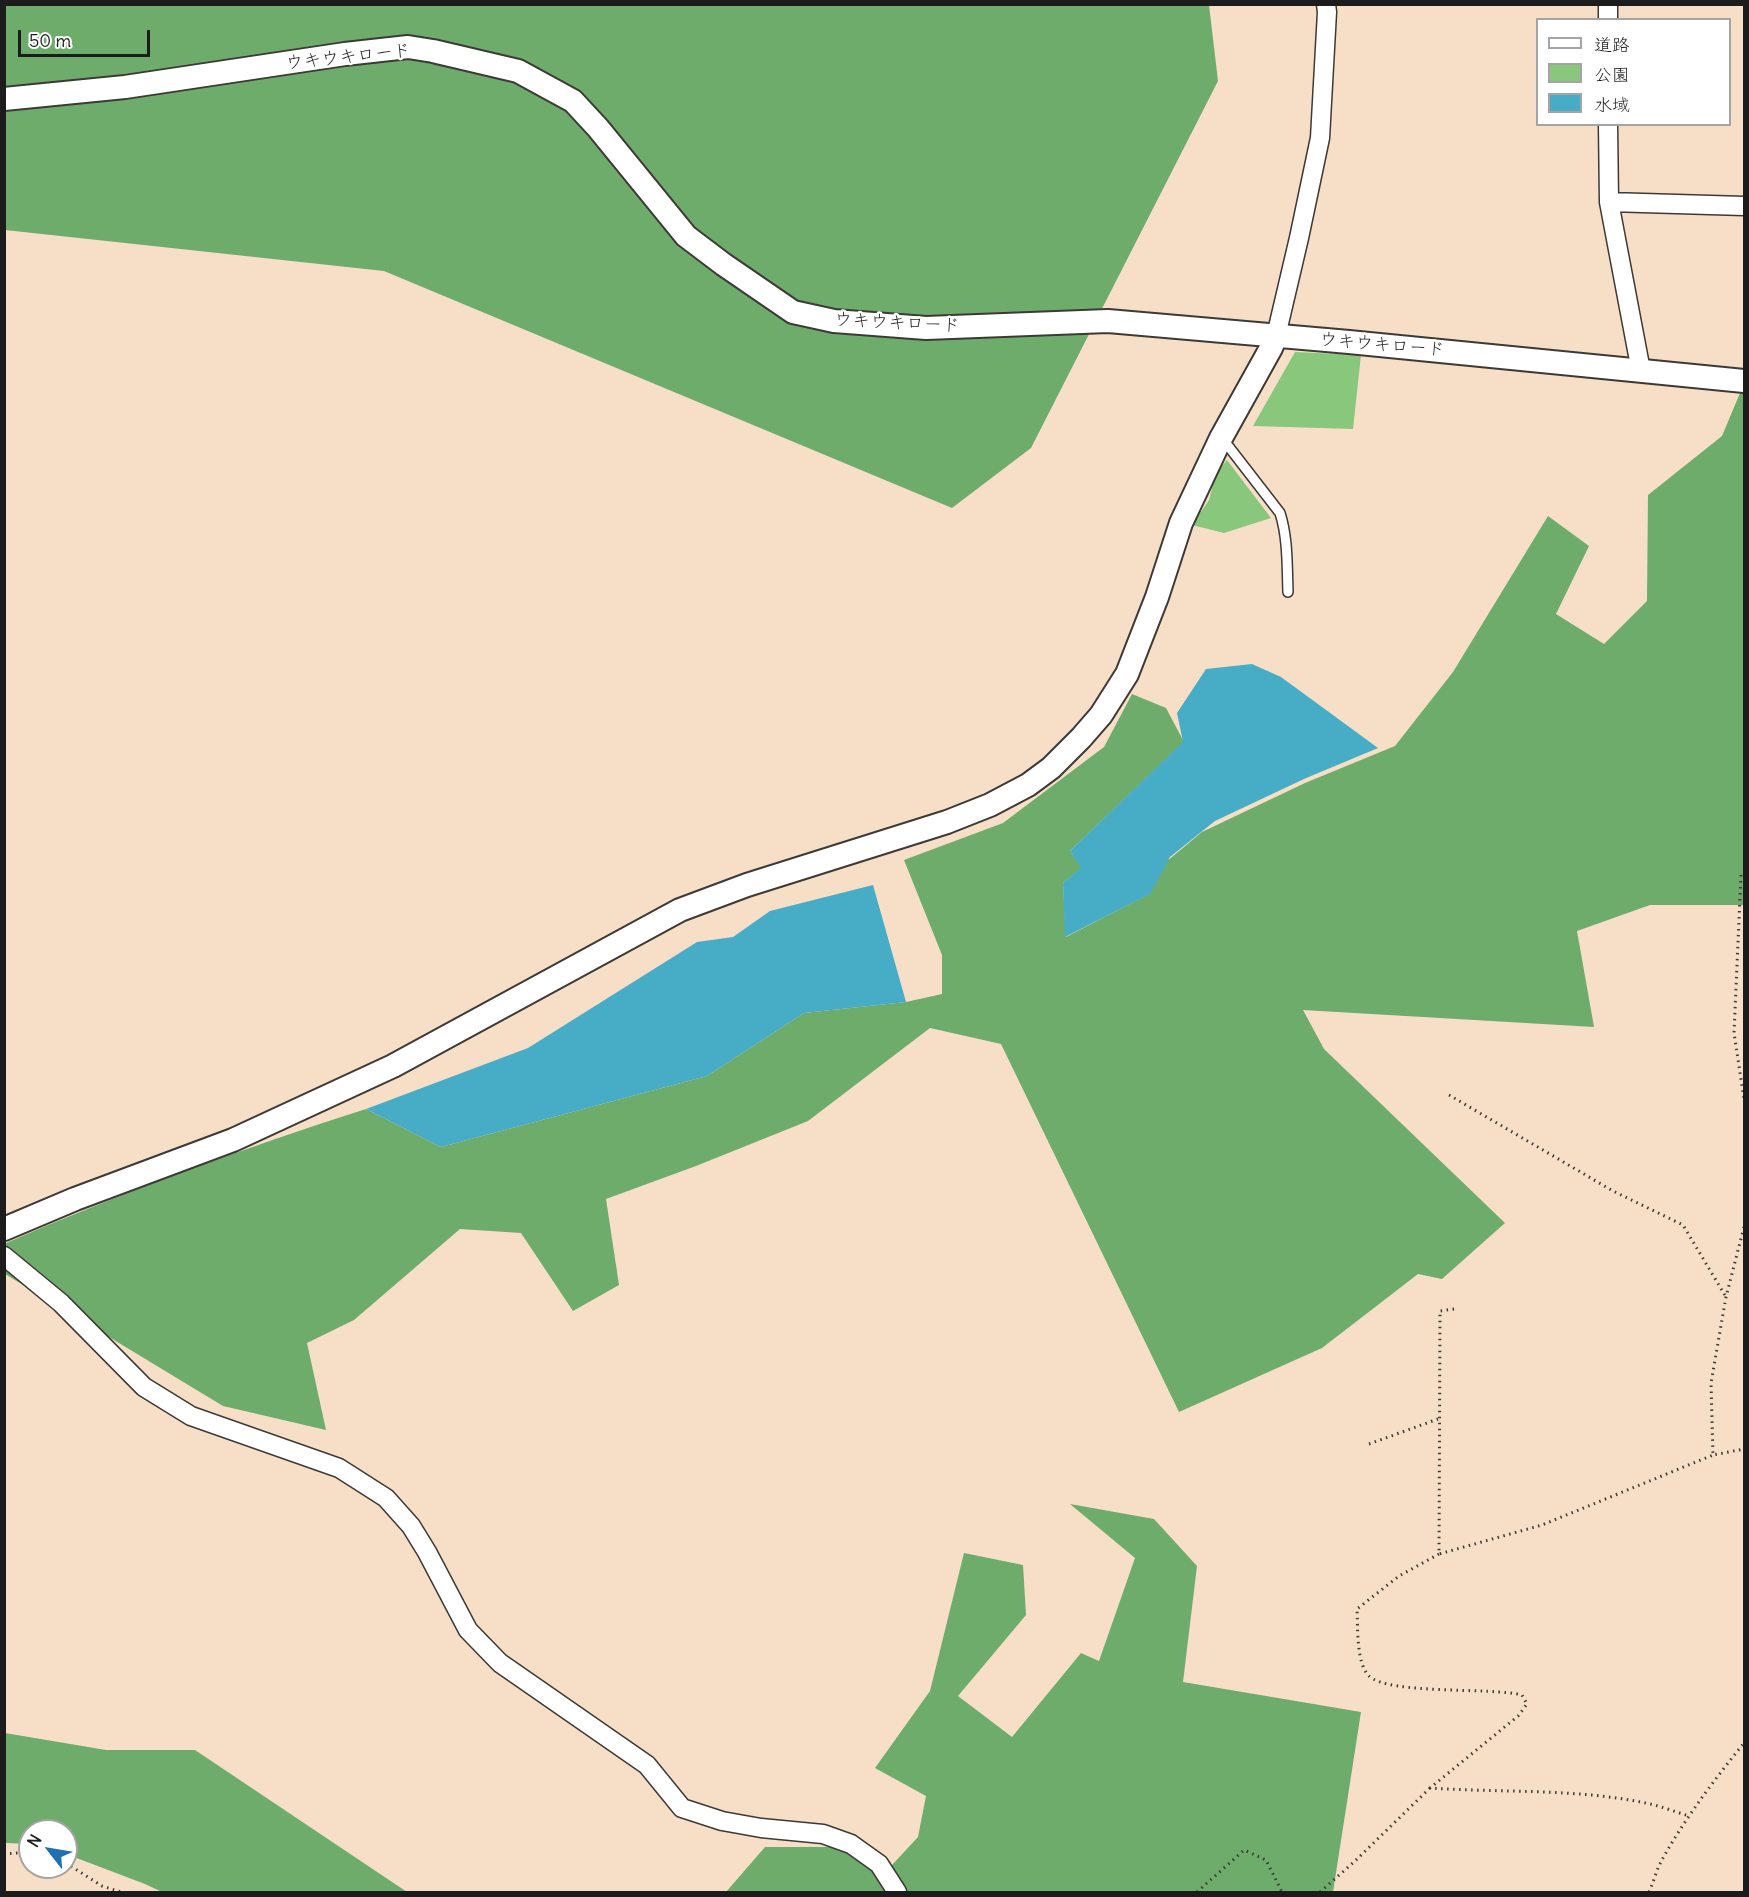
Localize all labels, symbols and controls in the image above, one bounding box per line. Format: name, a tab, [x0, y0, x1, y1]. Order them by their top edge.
scale bar	[21, 18, 153, 56]
legend	[1536, 18, 1731, 126]
text: 50 m	[29, 29, 71, 52]
text: 道路	[1594, 33, 1630, 56]
street label: ウキウキロード	[284, 40, 412, 74]
text: 公園	[1594, 63, 1630, 86]
text: 水域	[1594, 93, 1630, 116]
street label: ウキウキロード	[834, 309, 960, 337]
street label: ウキウキロード	[1318, 329, 1446, 361]
north arrow	[18, 1819, 78, 1879]
text: N	[23, 1831, 46, 1851]

